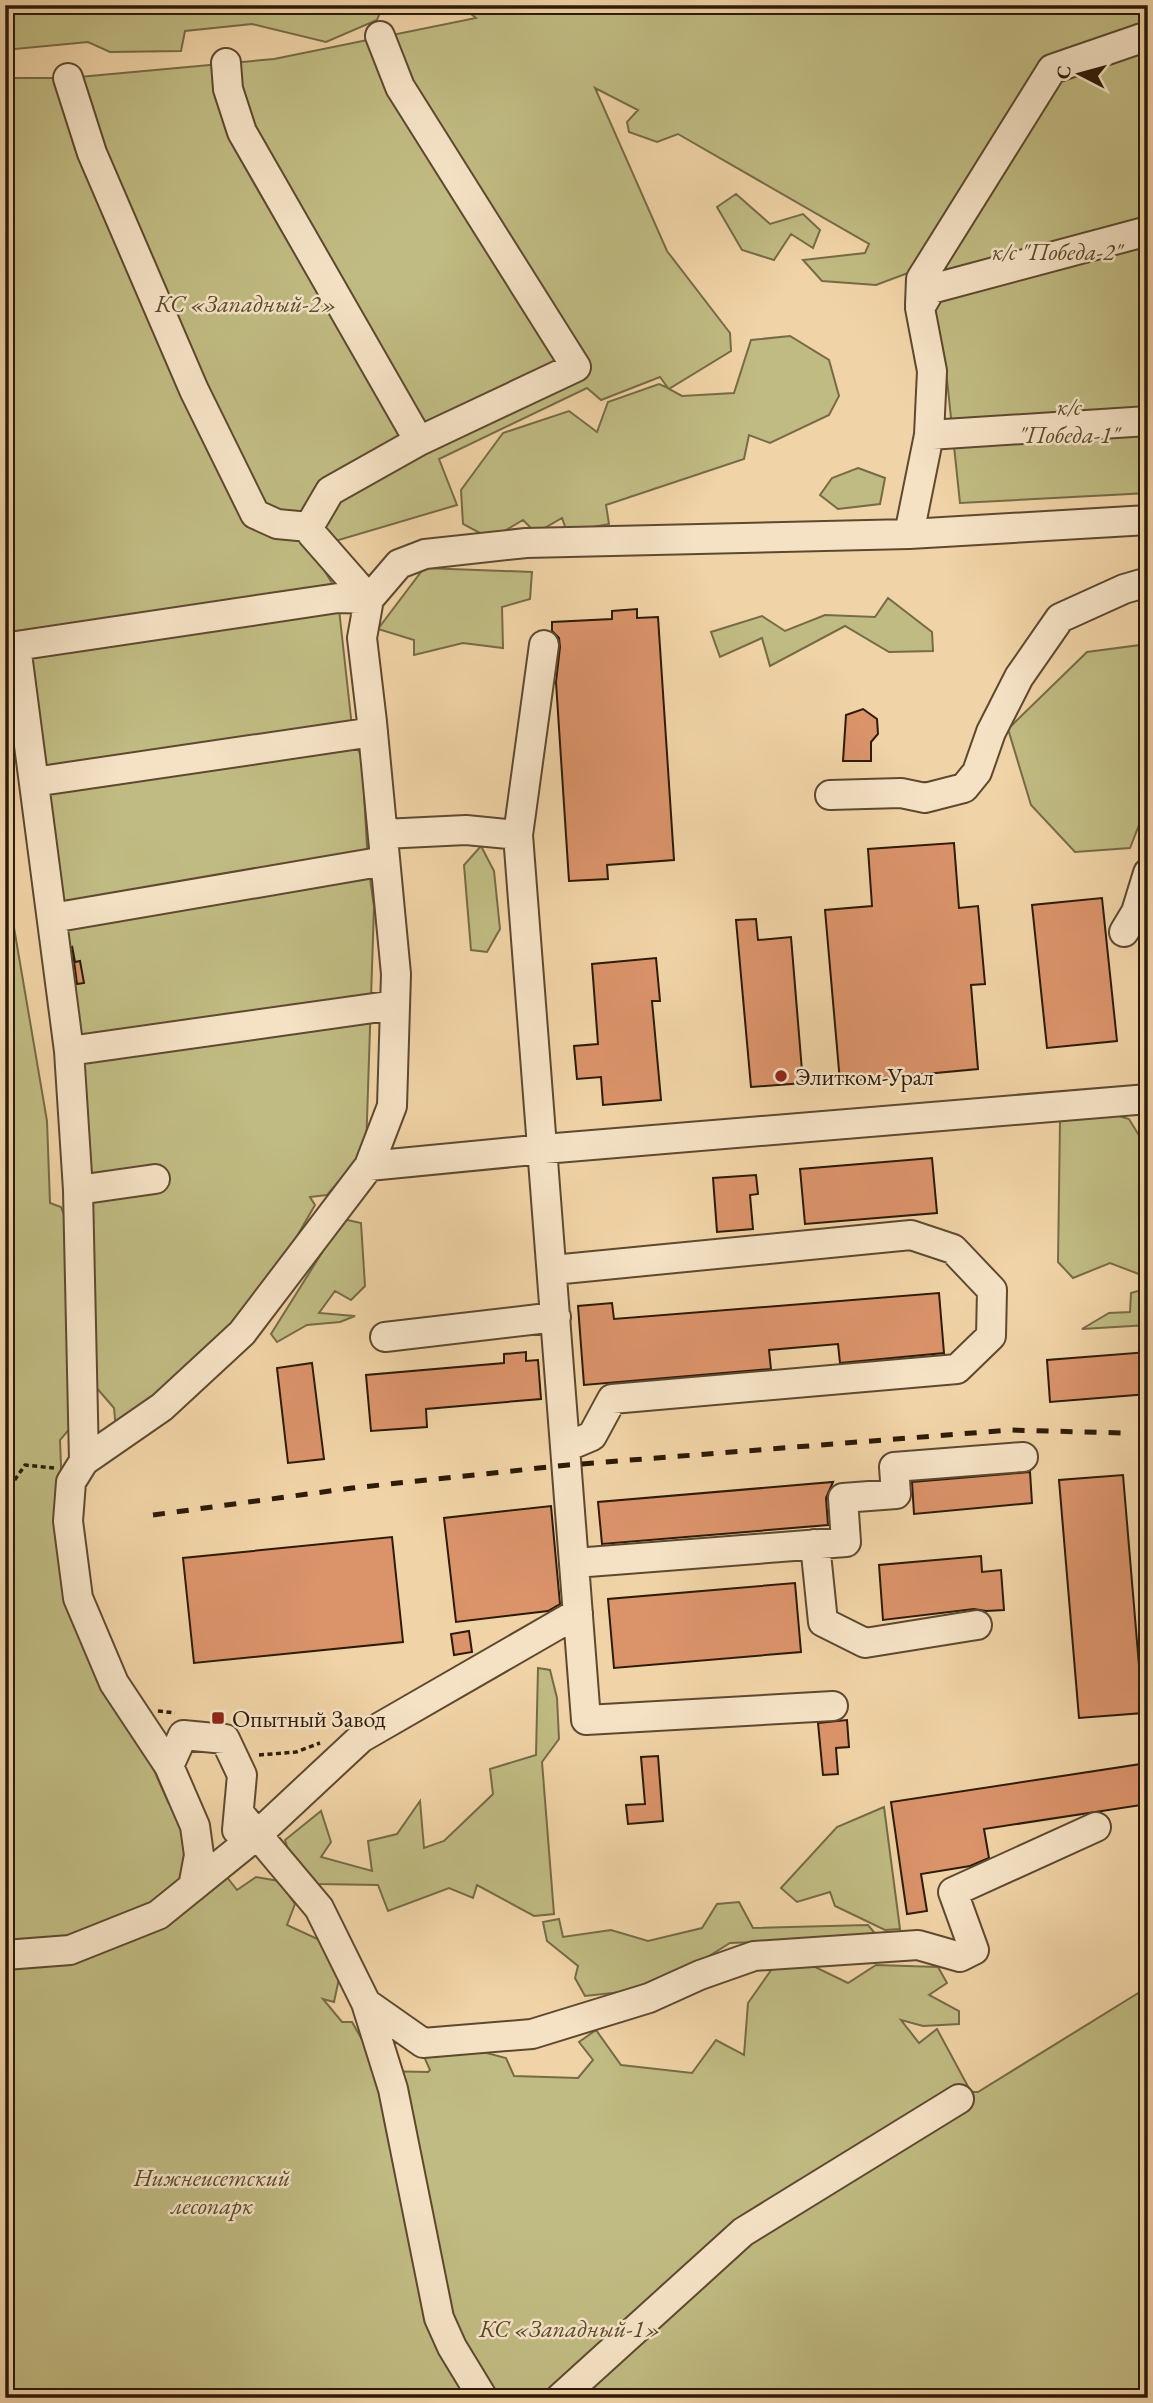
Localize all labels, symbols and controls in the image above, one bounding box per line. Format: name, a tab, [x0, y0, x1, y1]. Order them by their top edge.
north arrow	[1044, 38, 1114, 108]
text: С	[1050, 64, 1077, 80]
park label: к/с "Победа-2"	[992, 236, 1125, 267]
park label: КС «Западный-2»	[154, 288, 337, 319]
park label: к/с "Победа-1"	[1018, 391, 1122, 450]
place label: Элитком-Урал	[795, 1061, 934, 1092]
marker: Элитком-Урал	[773, 1068, 789, 1084]
place label: Опытный Завод	[232, 1703, 386, 1734]
marker: Опытный Завод	[210, 1710, 226, 1726]
park label: Нижнеисетский лесопарк	[133, 2162, 290, 2221]
park label: КС «Западный-1»	[478, 2313, 661, 2344]

